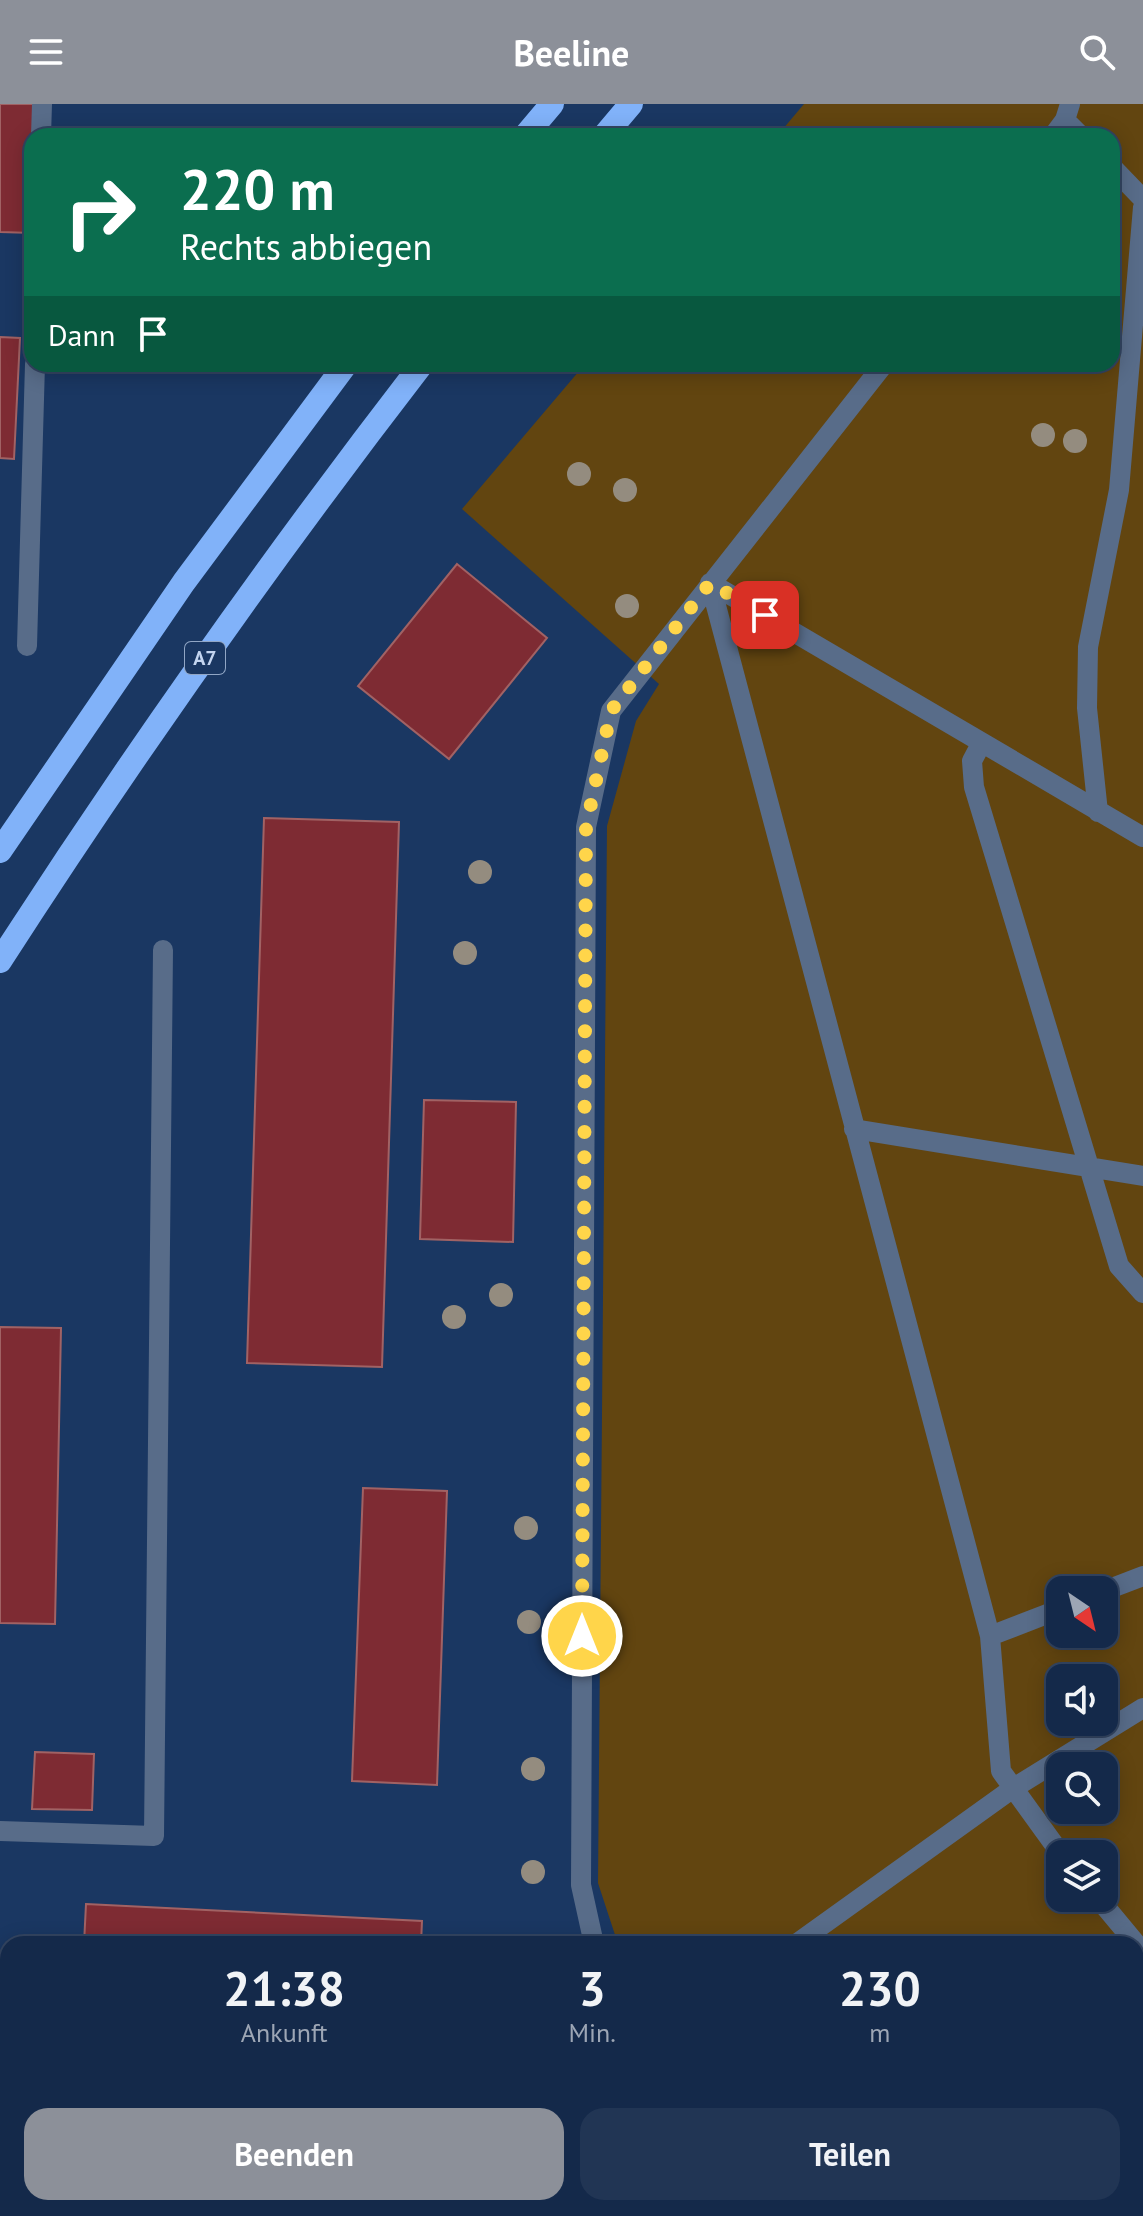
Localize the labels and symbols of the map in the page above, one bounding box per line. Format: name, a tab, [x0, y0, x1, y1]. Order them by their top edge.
pin	[731, 581, 799, 649]
road number: A7	[185, 642, 225, 674]
north arrow	[1046, 1576, 1118, 1648]
position arrow	[540, 1594, 624, 1678]

